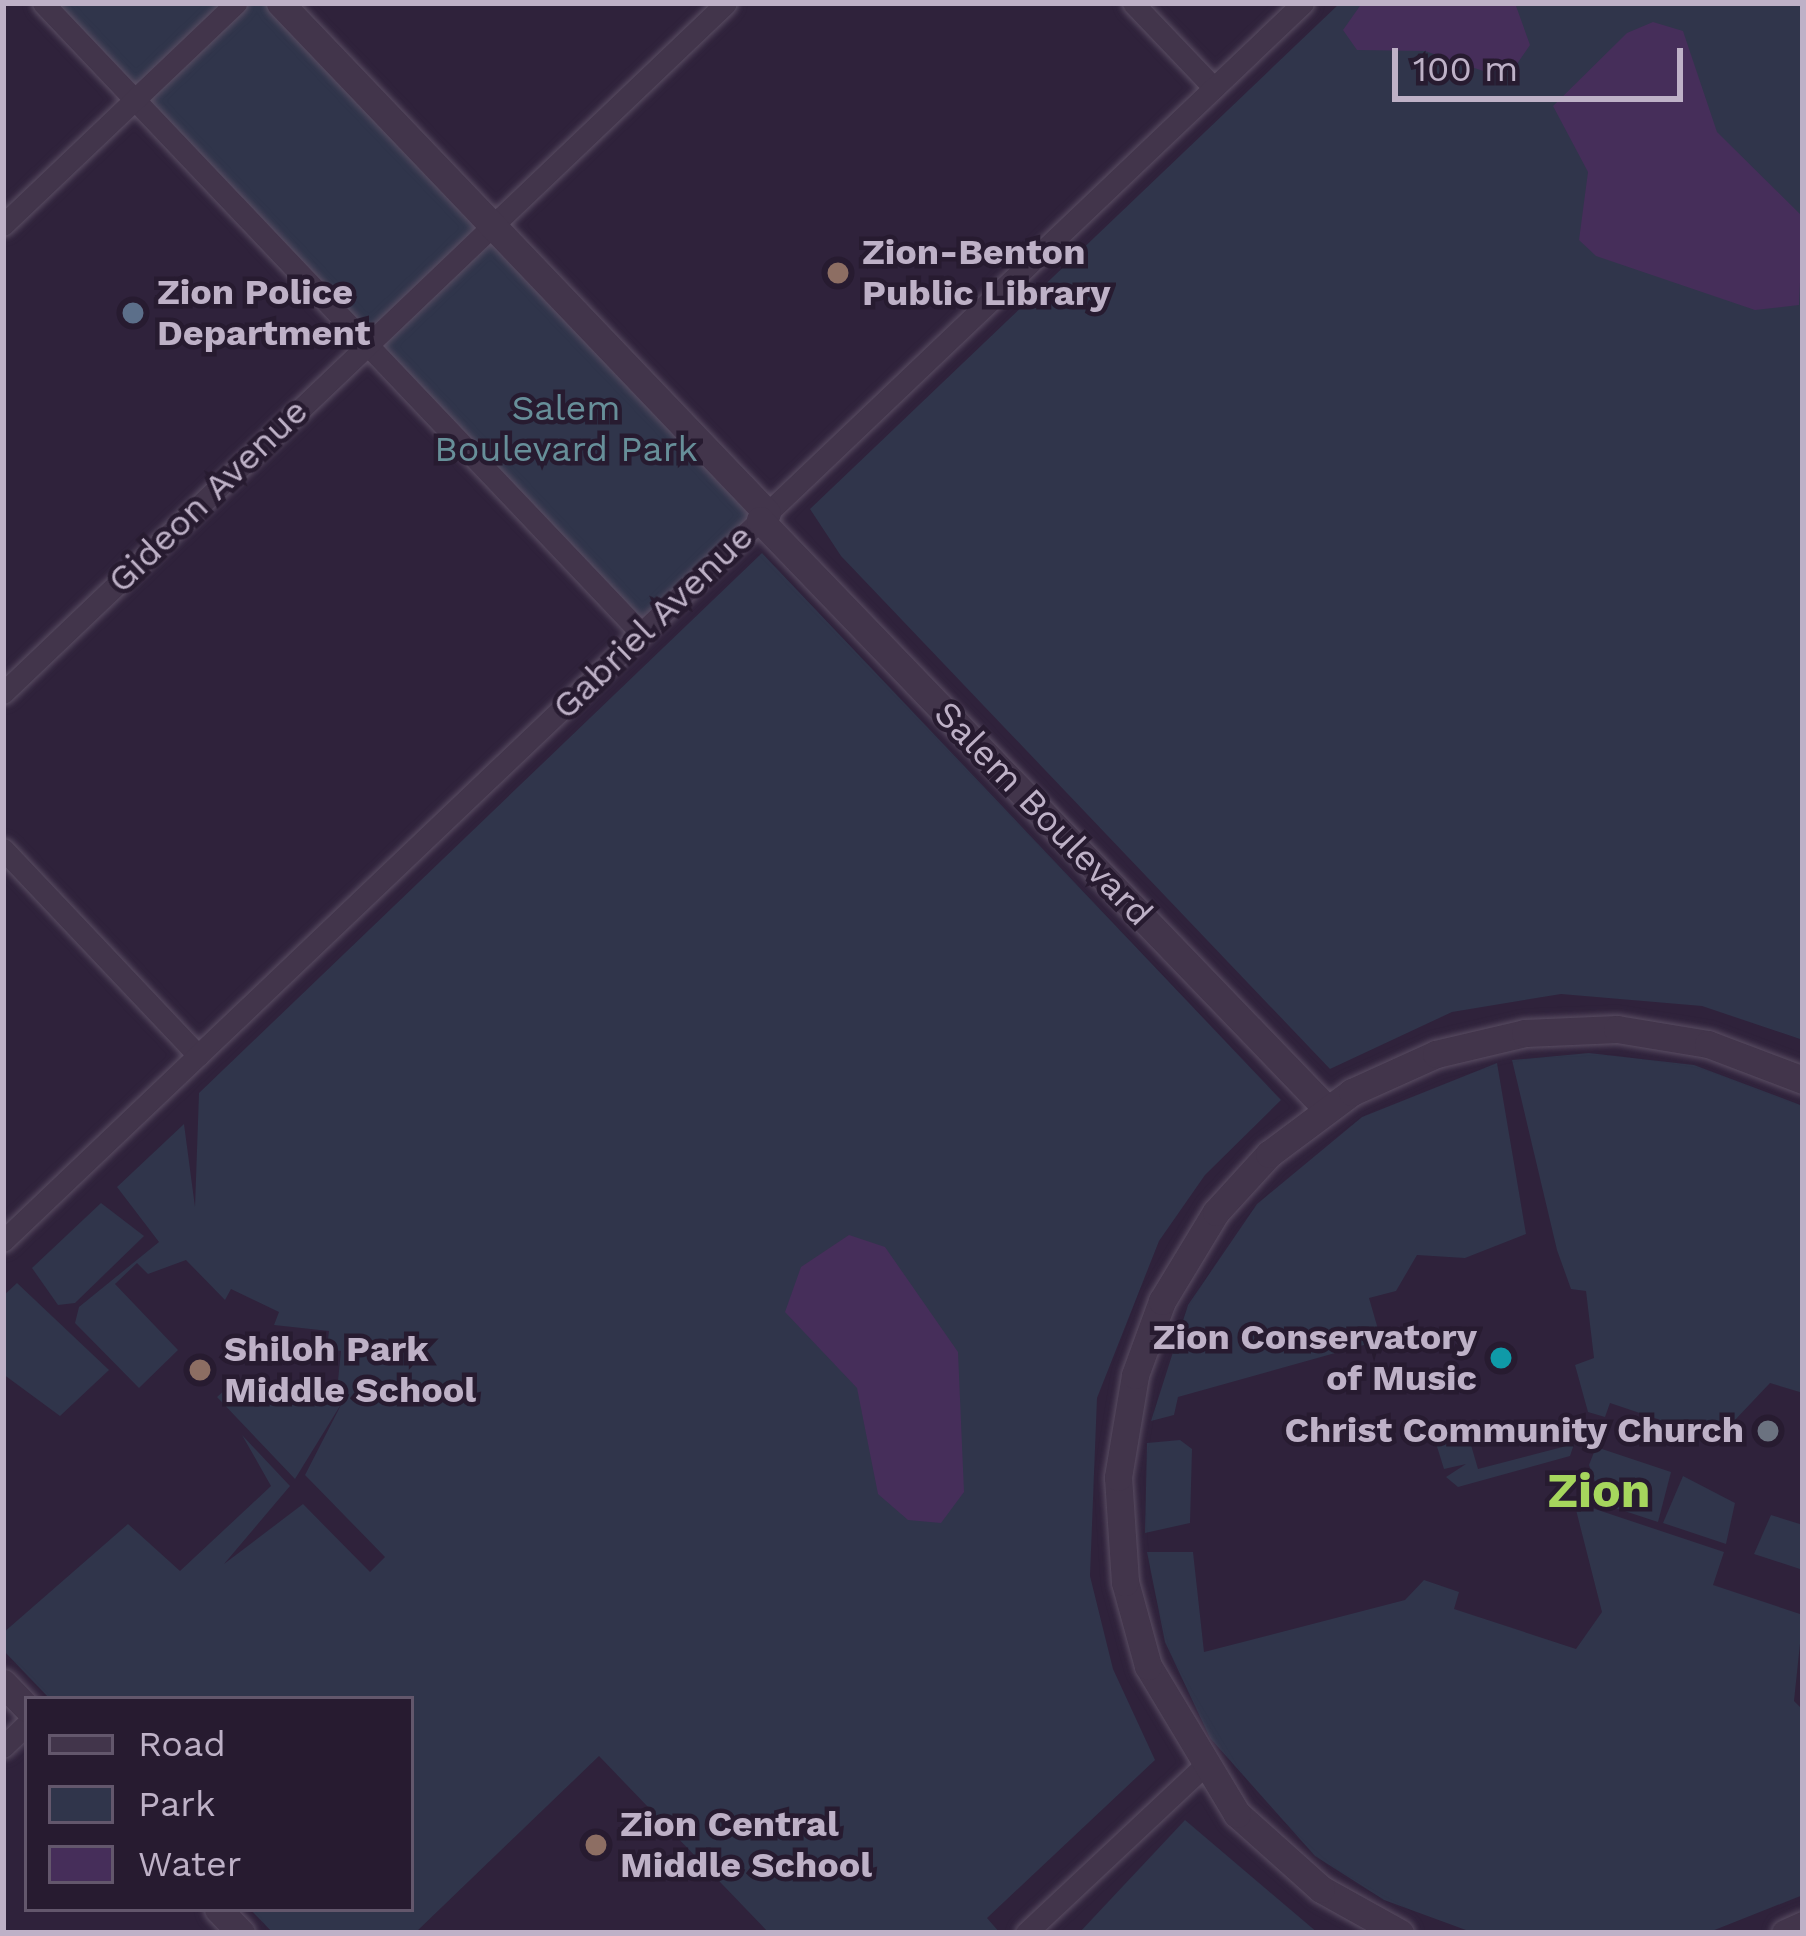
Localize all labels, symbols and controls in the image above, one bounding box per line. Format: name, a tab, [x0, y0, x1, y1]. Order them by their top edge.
scale bar	[1398, 24, 1689, 98]
text: 100 m	[1413, 48, 1518, 90]
place label: Zion-Benton Public Library	[862, 230, 1110, 315]
marker: Zion-Benton Public Library	[825, 260, 851, 286]
place label: Zion Police Department	[157, 270, 370, 355]
marker: Zion Police Department	[120, 300, 146, 326]
park label: Salem Boulevard Park	[434, 386, 698, 471]
street label: Gideon Avenue	[99, 389, 317, 603]
street label: Gabriel Avenue	[543, 515, 763, 729]
street label: Salem Boulevard	[925, 693, 1161, 935]
place label: Zion Conservatory of Music	[1153, 1315, 1477, 1400]
place label: Shiloh Park Middle School	[224, 1327, 476, 1412]
marker: Zion Conservatory of Music	[1488, 1345, 1514, 1371]
marker: Shiloh Park Middle School	[187, 1357, 213, 1383]
place label: Christ Community Church	[1284, 1409, 1744, 1453]
marker: Christ Community Church	[1755, 1418, 1781, 1444]
district label: Zion	[1548, 1462, 1650, 1520]
legend	[24, 1696, 414, 1912]
text: Road	[138, 1723, 226, 1765]
text: Park	[138, 1783, 215, 1825]
place label: Zion Central Middle School	[620, 1802, 872, 1887]
marker: Zion Central Middle School	[583, 1832, 609, 1858]
text: Water	[138, 1843, 241, 1885]

